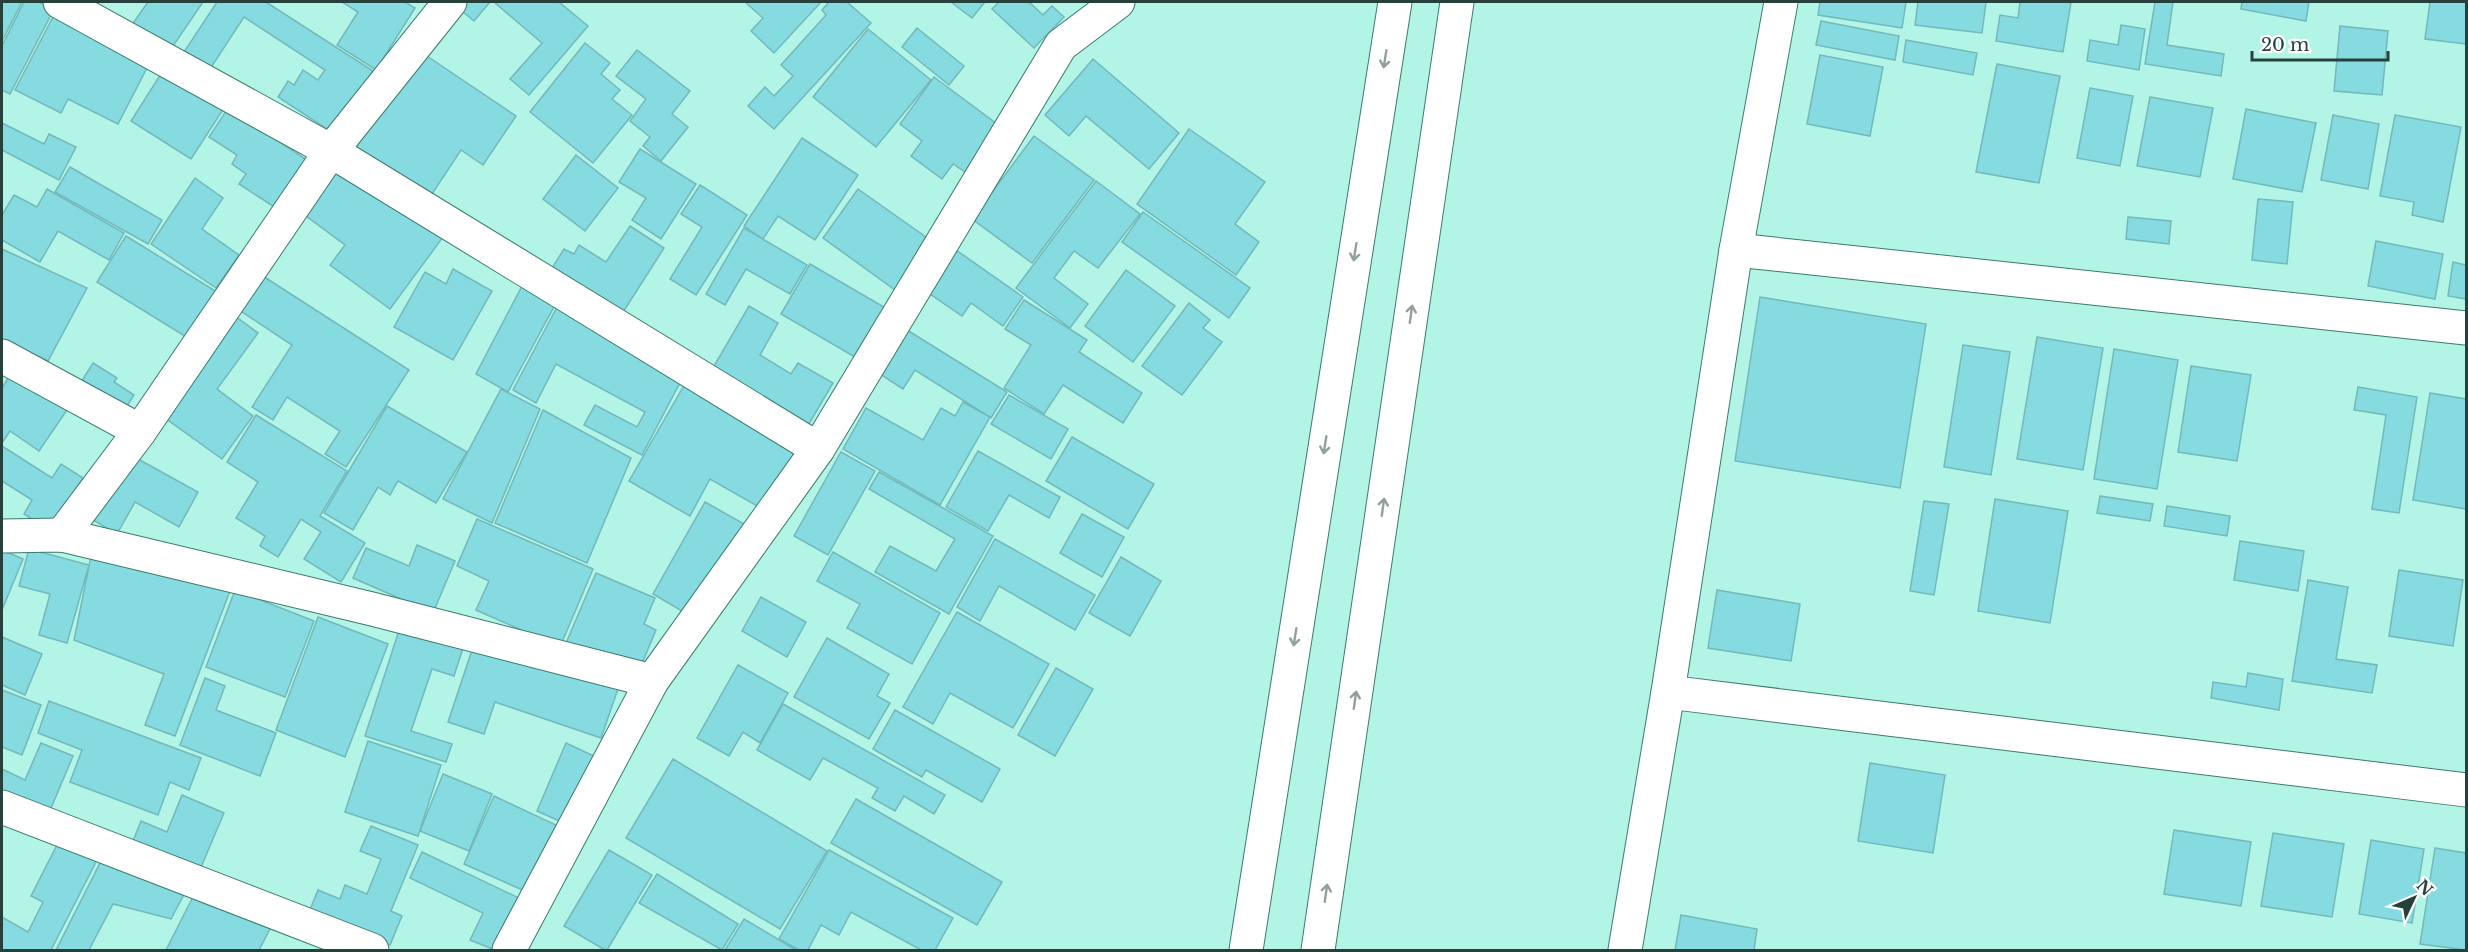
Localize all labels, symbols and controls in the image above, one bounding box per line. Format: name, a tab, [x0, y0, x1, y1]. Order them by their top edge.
scale bar	[2252, 24, 2388, 62]
text: 20 m	[2261, 34, 2309, 56]
one-way arrow	[1380, 49, 1391, 69]
one-way arrow	[1350, 242, 1361, 261]
one-way arrow	[1406, 304, 1417, 324]
one-way arrow	[1320, 434, 1331, 454]
one-way arrow	[1377, 497, 1388, 517]
one-way arrow	[1290, 627, 1301, 647]
one-way arrow	[1349, 690, 1360, 710]
north arrow	[2384, 868, 2444, 928]
text: N	[2412, 875, 2437, 900]
one-way arrow	[1321, 883, 1332, 903]

